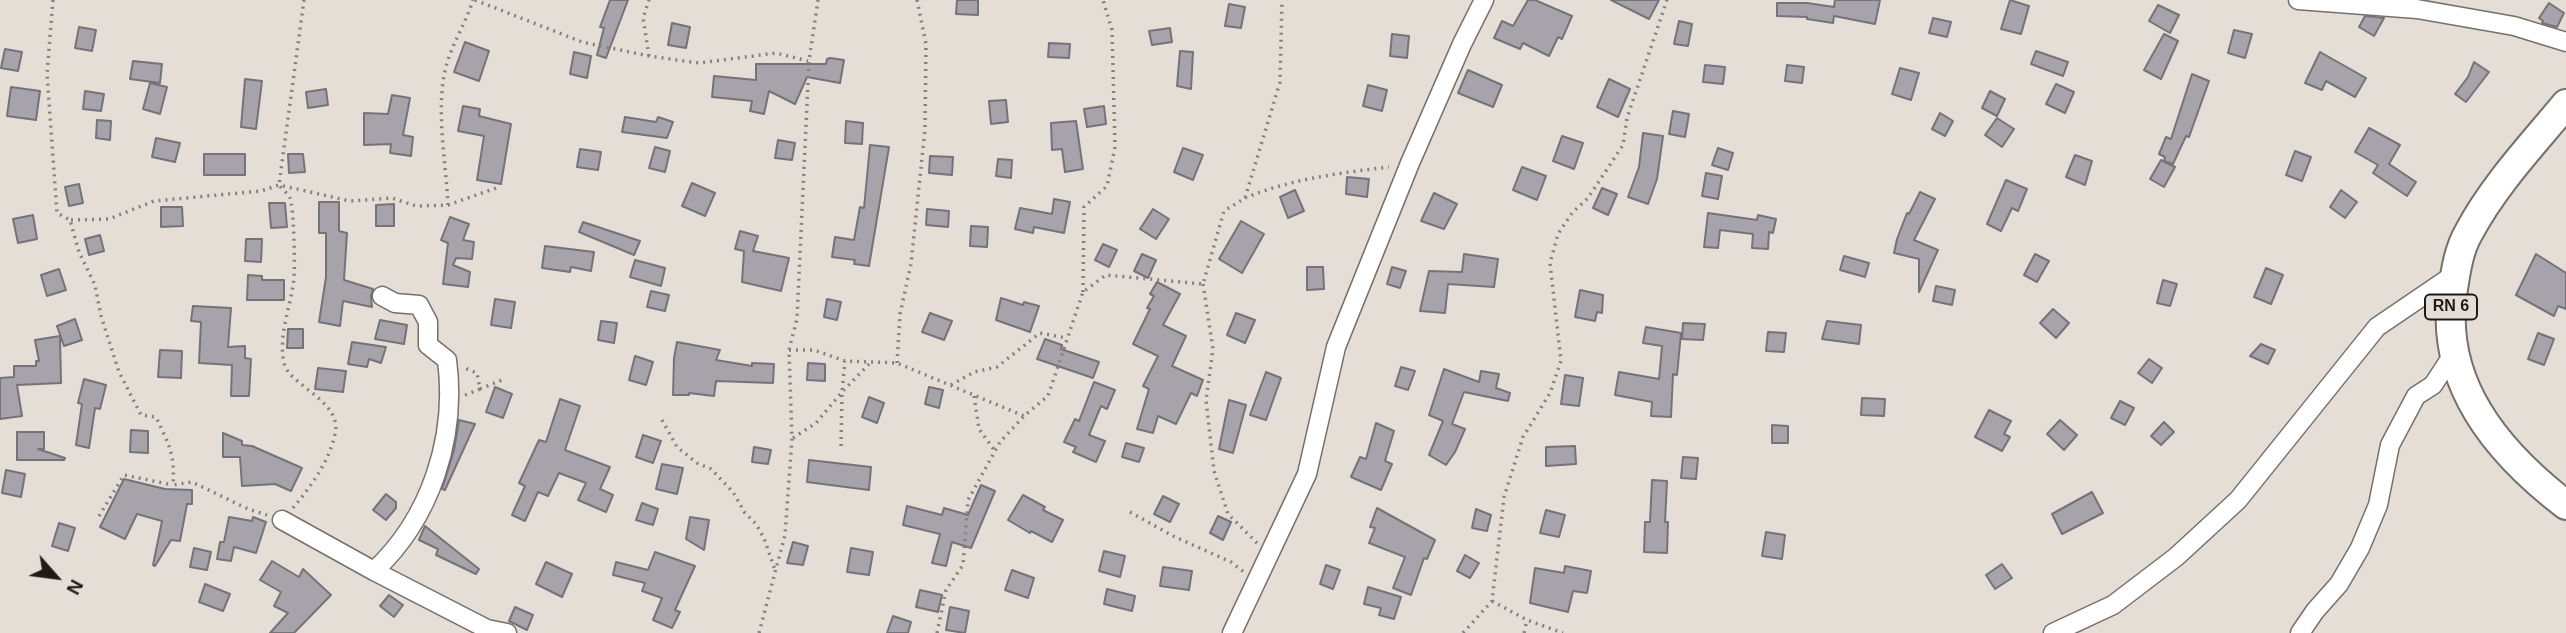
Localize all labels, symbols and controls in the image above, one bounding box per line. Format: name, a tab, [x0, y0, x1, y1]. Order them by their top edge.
road number: RN 6	[2425, 294, 2477, 320]
north arrow	[21, 542, 91, 612]
text: N	[62, 576, 87, 598]

